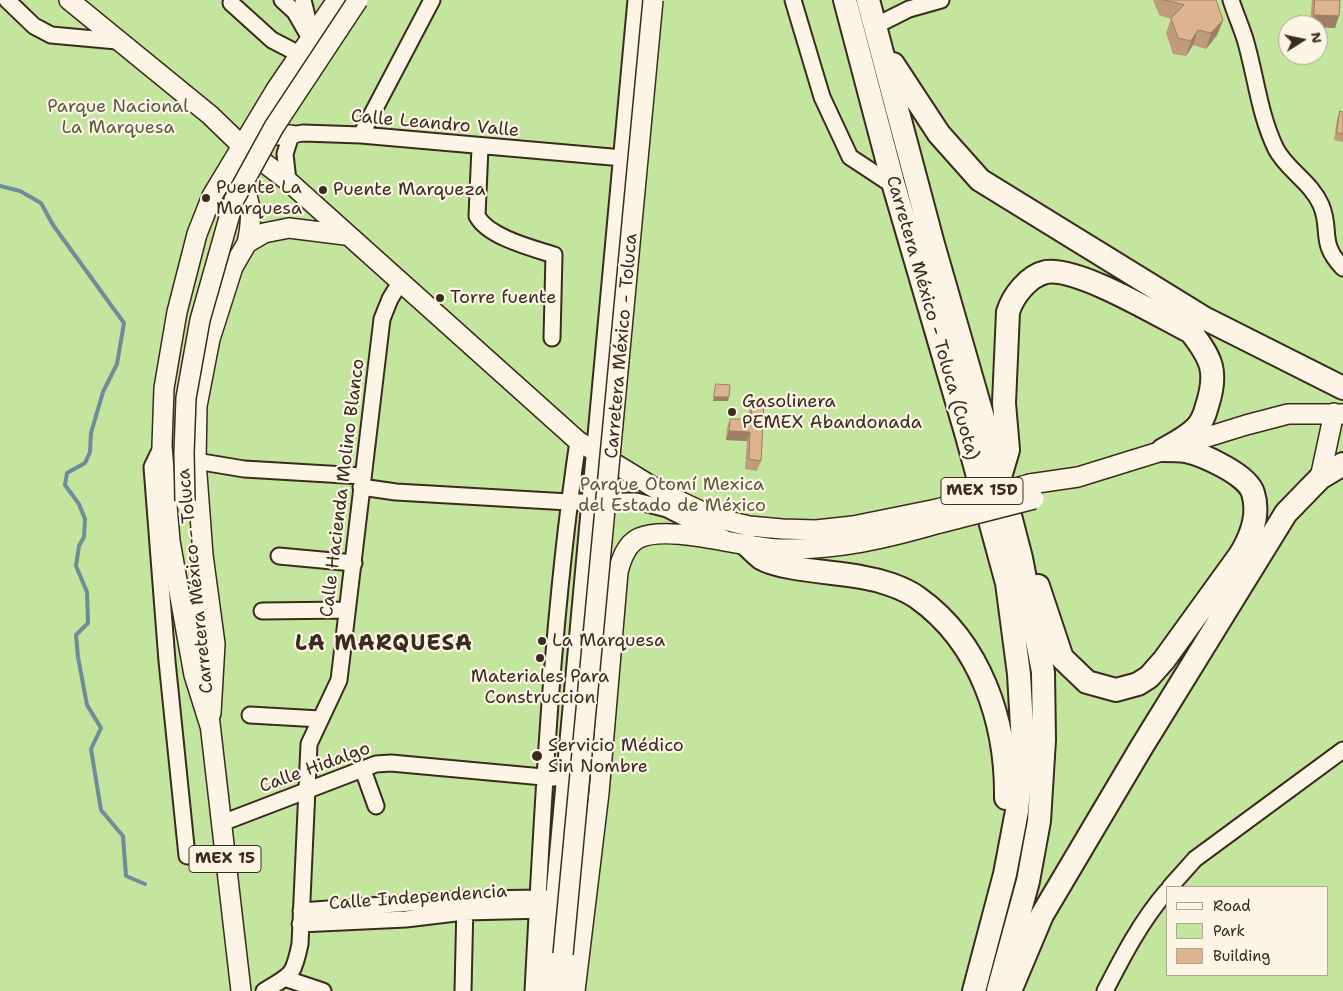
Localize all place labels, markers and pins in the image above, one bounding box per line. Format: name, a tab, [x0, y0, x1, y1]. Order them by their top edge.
place label: Puente La Marquesa	[216, 177, 302, 220]
place label: Puente Marqueza	[333, 179, 486, 201]
marker: Puente Marqueza	[317, 184, 329, 196]
marker: Puente La Marquesa	[200, 192, 212, 204]
place label: Torre fuente	[450, 287, 556, 309]
marker: Torre fuente	[434, 292, 446, 304]
place label: Gasolinera PEMEX Abandonada	[742, 391, 922, 434]
marker: Gasolinera PEMEX Abandonada	[726, 406, 738, 418]
place label: La Marquesa	[552, 630, 665, 652]
marker: La Marquesa	[536, 635, 548, 647]
marker: Materiales Para Construccion	[534, 652, 546, 664]
place label: Materiales Para Construccion	[471, 666, 609, 709]
place label: Servicio Médico Sin Nombre	[548, 735, 684, 778]
marker: Servicio Médico Sin Nombre	[530, 749, 544, 763]

